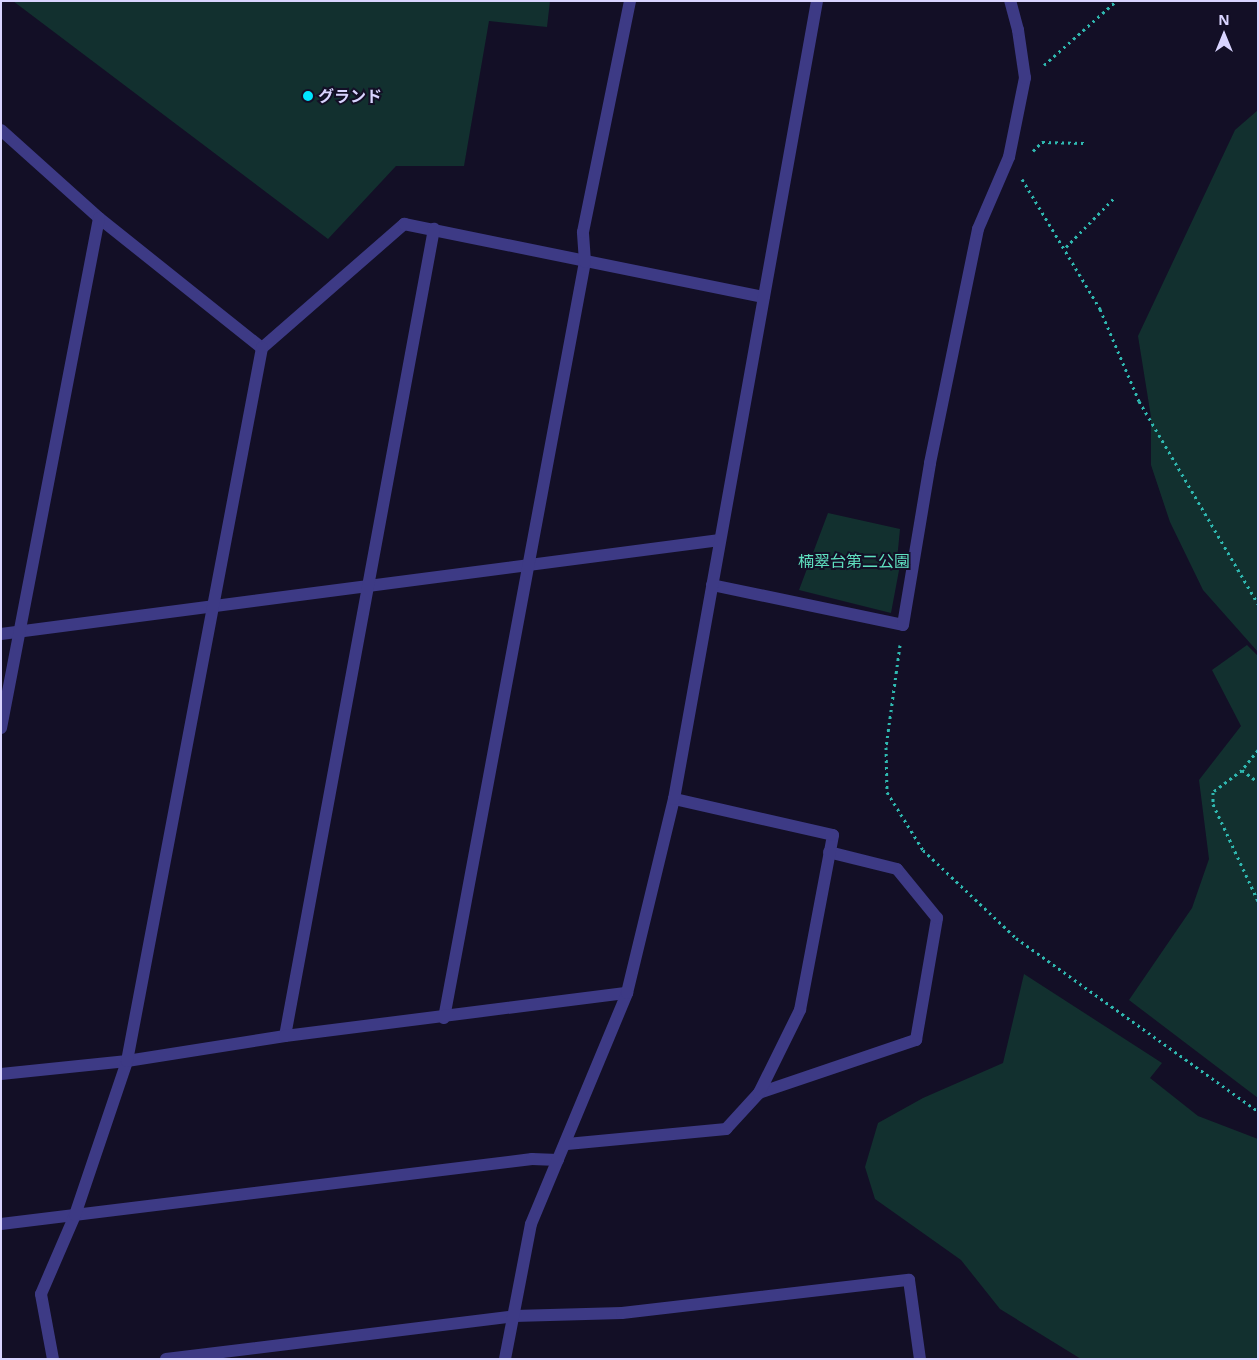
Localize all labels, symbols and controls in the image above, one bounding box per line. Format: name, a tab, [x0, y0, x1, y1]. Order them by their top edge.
north arrow	[1199, 10, 1249, 60]
text: N	[1218, 10, 1230, 29]
place label: グランド	[318, 86, 382, 106]
marker: グランド	[302, 90, 314, 102]
park label: 楠翠台第二公園	[798, 551, 910, 571]

